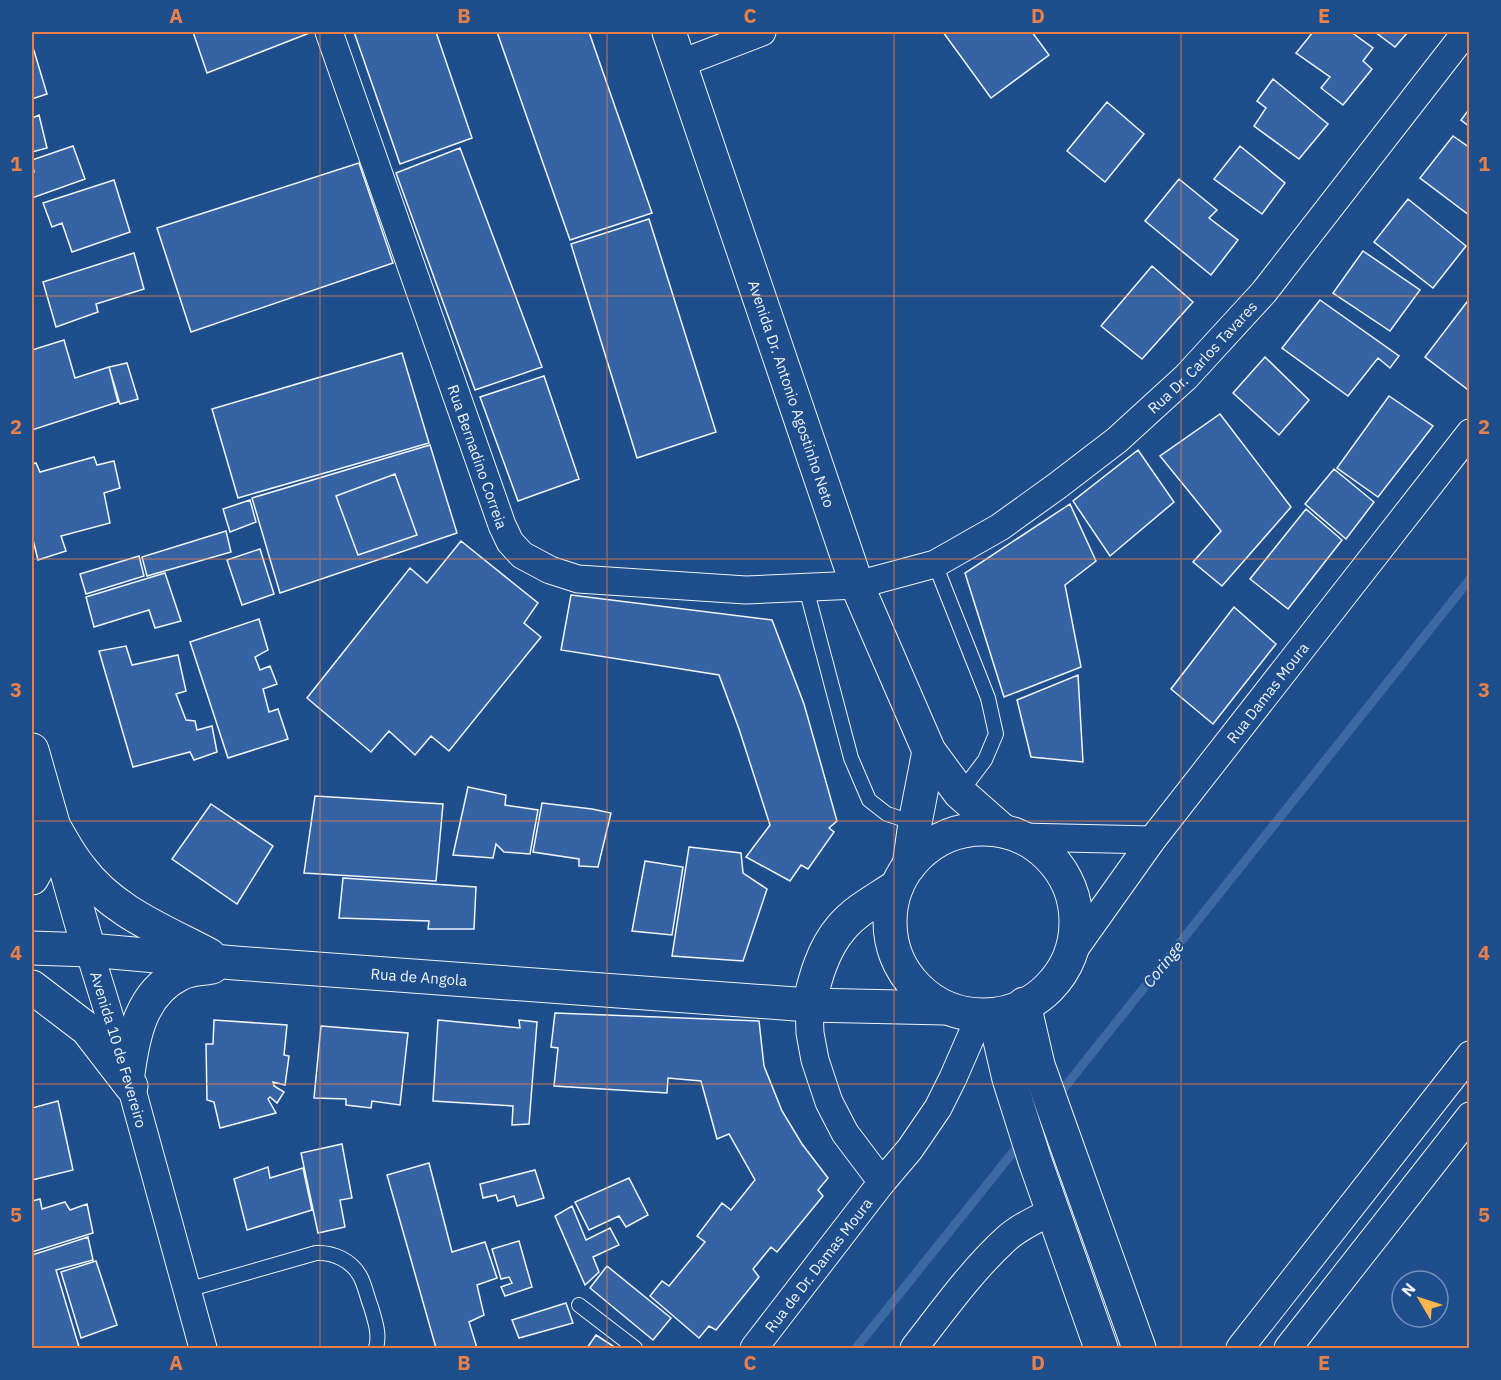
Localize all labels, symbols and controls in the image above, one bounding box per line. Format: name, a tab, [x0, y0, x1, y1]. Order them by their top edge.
text: A	[169, 2, 183, 29]
text: B	[457, 2, 471, 29]
text: C	[743, 2, 757, 29]
text: D	[1031, 2, 1045, 29]
text: E	[1318, 2, 1330, 29]
text: 1	[10, 150, 22, 177]
text: 1	[1478, 150, 1490, 177]
street label: Avenida Dr. Antonio Agostinho Neto	[744, 277, 839, 510]
street label: Rua Dr. Carlos Tavares	[1143, 297, 1261, 417]
street label: Rua Bernadino Correia	[444, 382, 512, 531]
text: 2	[10, 413, 22, 440]
text: 2	[1478, 413, 1490, 440]
street label: Rua Damas Moura	[1222, 638, 1312, 747]
text: 3	[10, 676, 22, 703]
text: 3	[1478, 676, 1490, 703]
water label: Coringe	[1138, 937, 1188, 991]
text: 4	[10, 939, 22, 966]
text: 4	[1478, 939, 1490, 966]
street label: Rua de Angola	[370, 963, 468, 989]
street label: Avenida 10 de Fevereiro	[87, 969, 152, 1130]
street label: Rua de Dr. Damas Moura	[760, 1194, 876, 1336]
text: 5	[10, 1201, 22, 1228]
text: 5	[1478, 1201, 1490, 1228]
north arrow	[1390, 1269, 1450, 1329]
text: N	[1397, 1279, 1420, 1300]
text: A	[169, 1349, 183, 1376]
text: B	[457, 1349, 471, 1376]
text: C	[743, 1349, 757, 1376]
text: D	[1031, 1349, 1045, 1376]
text: E	[1318, 1349, 1330, 1376]

